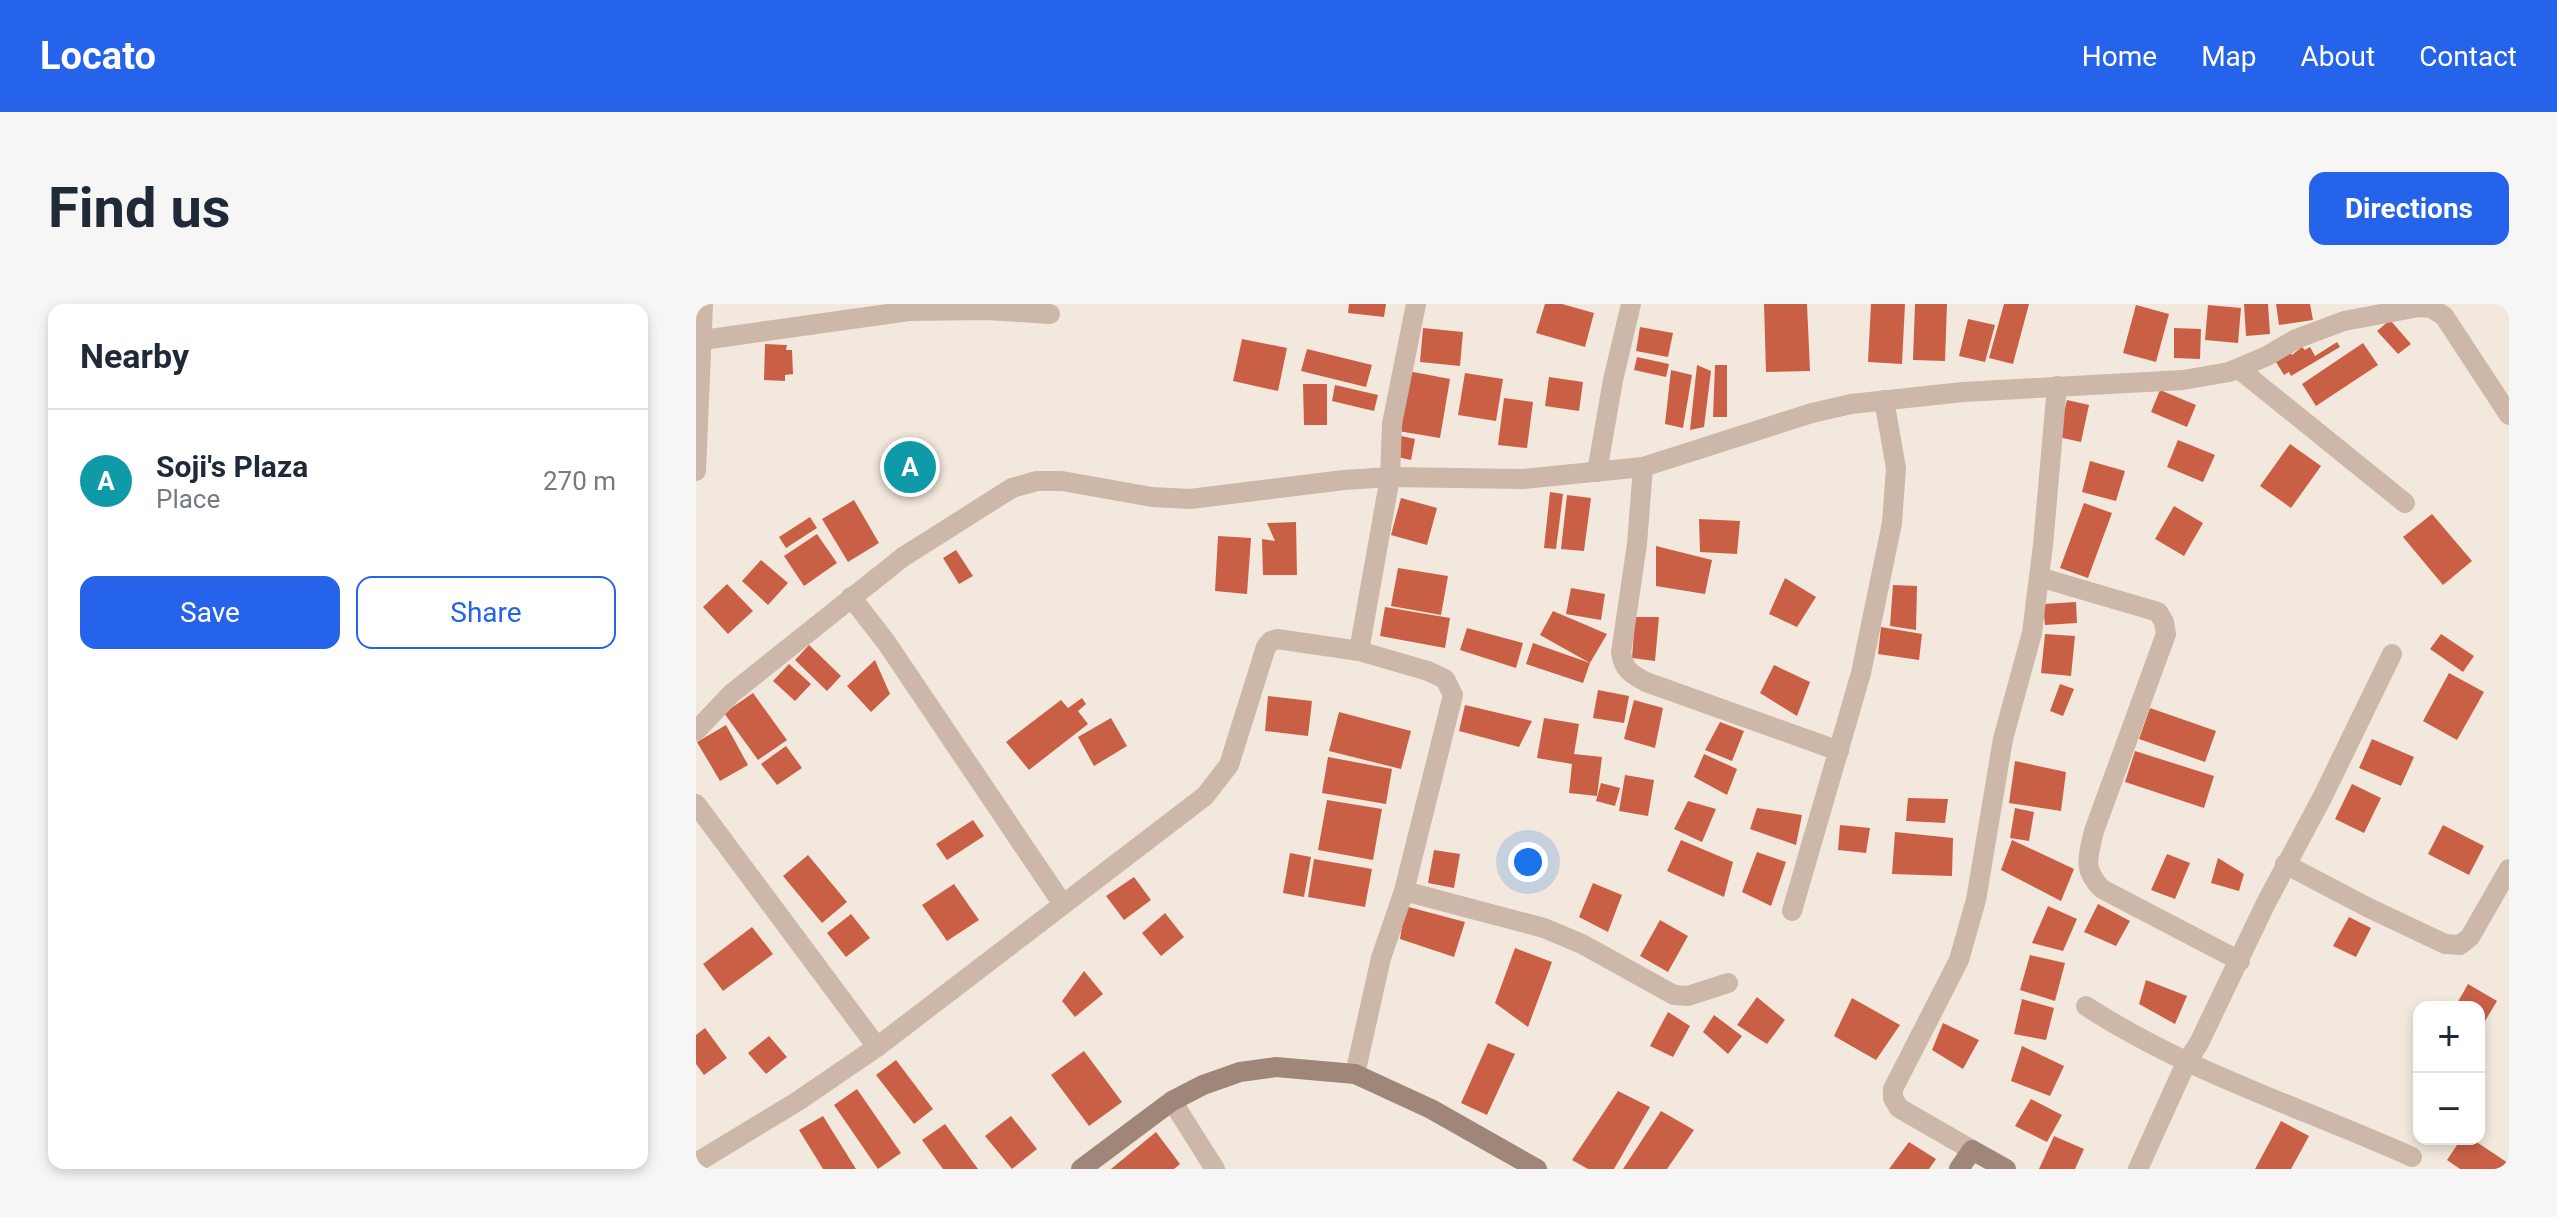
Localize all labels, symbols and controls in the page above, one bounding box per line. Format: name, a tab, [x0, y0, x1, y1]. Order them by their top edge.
text: Locato	[40, 34, 156, 78]
text: Home	[2082, 40, 2157, 73]
text: Map	[2201, 40, 2257, 73]
text: About	[2301, 40, 2375, 73]
text: Contact	[2419, 40, 2517, 73]
button: Directions	[2309, 172, 2509, 245]
text: Find us	[48, 175, 231, 241]
text: Nearby	[80, 336, 189, 376]
pin: A	[884, 437, 936, 497]
text: Soji's Plaza	[156, 449, 308, 484]
text: A	[97, 466, 115, 496]
text: 270 m	[543, 466, 616, 496]
text: Place	[156, 484, 220, 514]
button: Save	[80, 576, 340, 649]
button: Share	[356, 576, 616, 649]
your location	[1508, 842, 1548, 882]
map controls	[2413, 1001, 2485, 1145]
button: +	[2413, 1001, 2485, 1073]
button: −	[2413, 1073, 2485, 1145]

